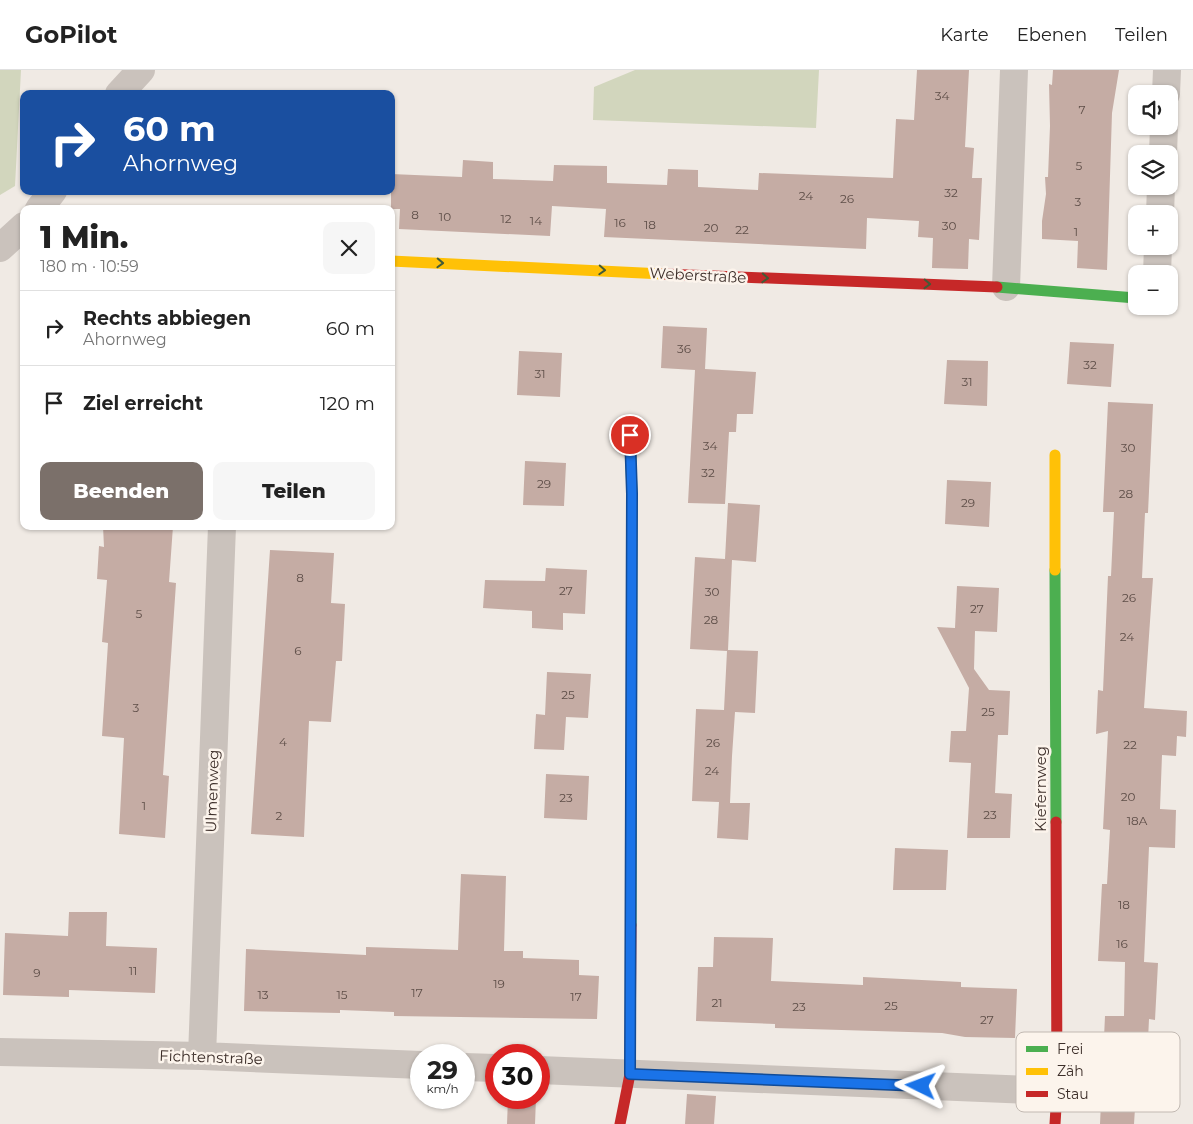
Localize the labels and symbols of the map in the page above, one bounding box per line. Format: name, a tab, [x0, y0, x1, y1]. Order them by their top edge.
house number: 34	[935, 88, 949, 103]
house number: 7	[1078, 102, 1086, 117]
house number: 5	[1076, 158, 1083, 173]
house number: 32	[944, 185, 958, 200]
house number: 24	[799, 188, 813, 203]
house number: 26	[840, 191, 854, 206]
house number: 3	[1075, 194, 1082, 209]
house number: 8	[411, 207, 419, 222]
house number: 10	[439, 209, 451, 224]
house number: 12	[500, 211, 512, 226]
house number: 14	[530, 213, 542, 228]
house number: 16	[614, 215, 626, 230]
house number: 18	[644, 217, 656, 232]
house number: 30	[942, 218, 956, 233]
house number: 20	[704, 220, 718, 235]
house number: 22	[735, 222, 749, 237]
house number: 1	[1074, 224, 1078, 239]
one-way arrow	[436, 258, 444, 268]
street label: Weberstraße	[649, 263, 747, 287]
one-way arrow	[599, 264, 607, 275]
one-way arrow	[761, 273, 769, 284]
one-way arrow	[923, 279, 931, 290]
house number: 36	[677, 341, 691, 356]
house number: 32	[1083, 357, 1097, 372]
house number: 31	[534, 366, 546, 381]
house number: 31	[961, 374, 973, 389]
pin	[609, 414, 651, 456]
house number: 34	[703, 438, 717, 453]
house number: 30	[1121, 440, 1135, 455]
house number: 32	[701, 465, 715, 480]
house number: 29	[537, 476, 551, 491]
house number: 28	[1119, 486, 1134, 501]
house number: 29	[961, 495, 975, 510]
house number: 8	[296, 570, 304, 585]
house number: 27	[559, 583, 573, 598]
house number: 30	[705, 584, 719, 599]
house number: 26	[1122, 590, 1136, 605]
house number: 27	[970, 601, 984, 616]
house number: 5	[136, 606, 143, 621]
house number: 28	[704, 612, 719, 627]
house number: 24	[1120, 629, 1134, 644]
house number: 6	[294, 643, 302, 658]
house number: 25	[561, 687, 575, 702]
house number: 3	[133, 700, 140, 715]
house number: 25	[981, 704, 995, 719]
house number: 4	[279, 734, 287, 749]
house number: 26	[706, 735, 720, 750]
house number: 22	[1123, 737, 1137, 752]
street label: Kiefernweg	[1031, 746, 1050, 832]
street label: Ulmenweg	[201, 749, 223, 833]
house number: 24	[705, 763, 719, 778]
house number: 20	[1121, 789, 1135, 804]
house number: 23	[559, 790, 573, 805]
house number: 1	[142, 798, 146, 813]
house number: 23	[983, 807, 997, 822]
house number: 2	[276, 808, 283, 823]
house number: 18A	[1127, 813, 1148, 828]
house number: 18	[1118, 897, 1130, 912]
house number: 16	[1116, 936, 1128, 951]
house number: 11	[129, 963, 137, 978]
house number: 9	[33, 965, 41, 980]
house number: 19	[493, 976, 505, 991]
house number: 17	[411, 985, 423, 1000]
house number: 13	[257, 987, 269, 1002]
house number: 15	[336, 987, 348, 1002]
house number: 17	[570, 989, 582, 1004]
house number: 21	[711, 995, 723, 1010]
house number: 25	[884, 998, 898, 1013]
house number: 23	[792, 999, 806, 1014]
house number: 27	[980, 1012, 994, 1027]
legend	[1016, 1032, 1180, 1112]
text: Frei	[1057, 1040, 1083, 1058]
speed limit sign: 30	[485, 1044, 550, 1109]
street label: Fichtenstraße	[159, 1046, 263, 1068]
position arrow	[894, 1059, 946, 1111]
text: Zäh	[1057, 1062, 1084, 1080]
text: Stau	[1057, 1085, 1089, 1103]

